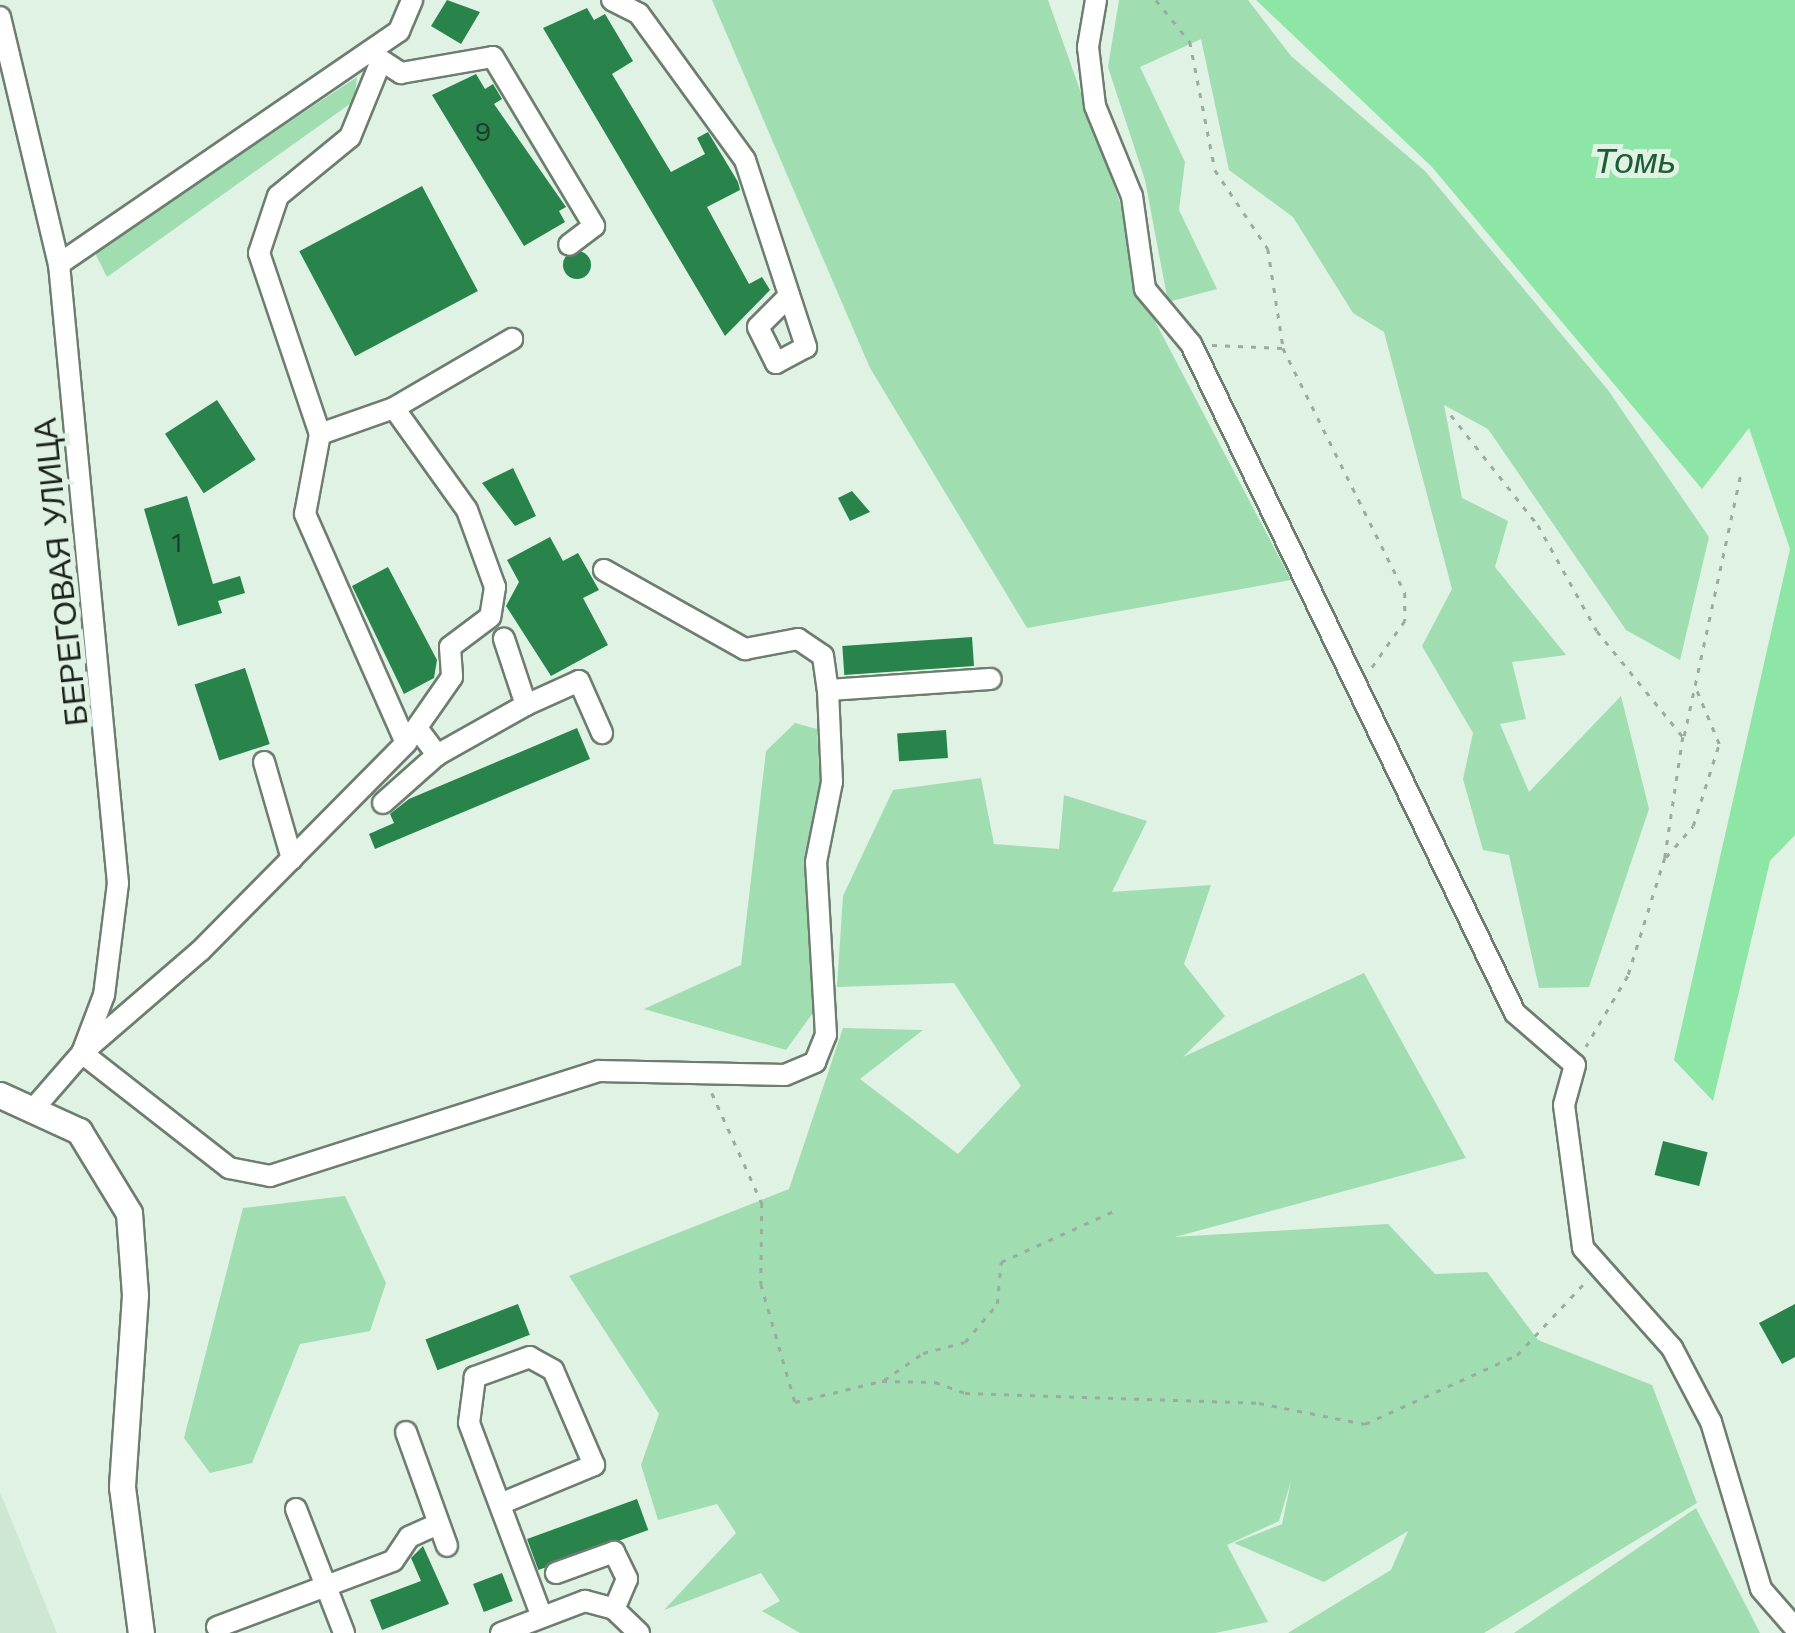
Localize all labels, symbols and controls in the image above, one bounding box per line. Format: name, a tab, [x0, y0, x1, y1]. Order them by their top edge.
house number: 9	[474, 115, 492, 149]
water label: Томь	[1594, 140, 1676, 182]
street label: БЕРЕГОВАЯ УЛИЦА	[26, 416, 96, 728]
house number: 1	[172, 526, 182, 560]

